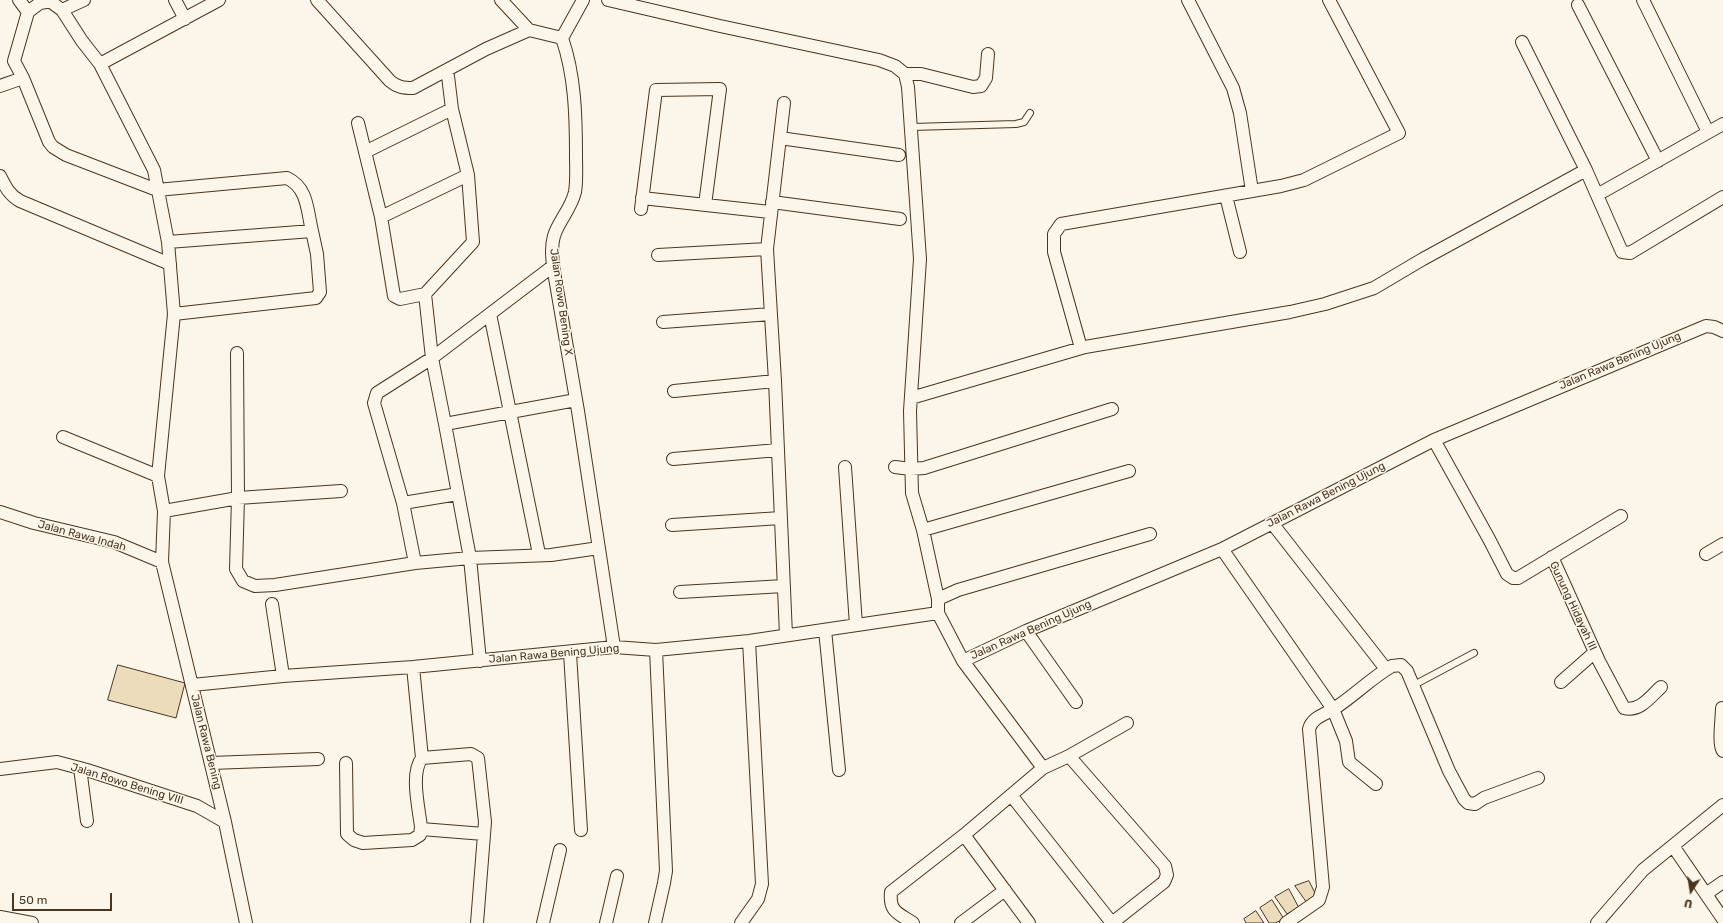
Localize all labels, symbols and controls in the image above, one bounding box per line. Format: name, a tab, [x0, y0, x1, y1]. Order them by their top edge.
street label: Jalan Rowo Bening X	[547, 248, 575, 356]
street label: Jalan Rawa Bening Ujung	[1557, 329, 1683, 393]
street label: Jalan Rawa Bening Ujung	[1265, 459, 1387, 531]
street label: Jalan Rawa Indah	[36, 518, 128, 554]
street label: Gunung Hidayah III	[1547, 559, 1599, 653]
street label: Jalan Rawa Bening Ujung	[969, 597, 1093, 663]
street label: Jalan Rawa Bening Ujung	[488, 642, 620, 666]
street label: Jalan Rawa Bening	[188, 693, 224, 791]
street label: Jalan Rowo Bening VIII	[69, 761, 185, 807]
north arrow	[1671, 871, 1711, 911]
scale bar	[14, 885, 114, 911]
text: 50 m	[19, 893, 47, 907]
text: U	[1683, 896, 1694, 910]

